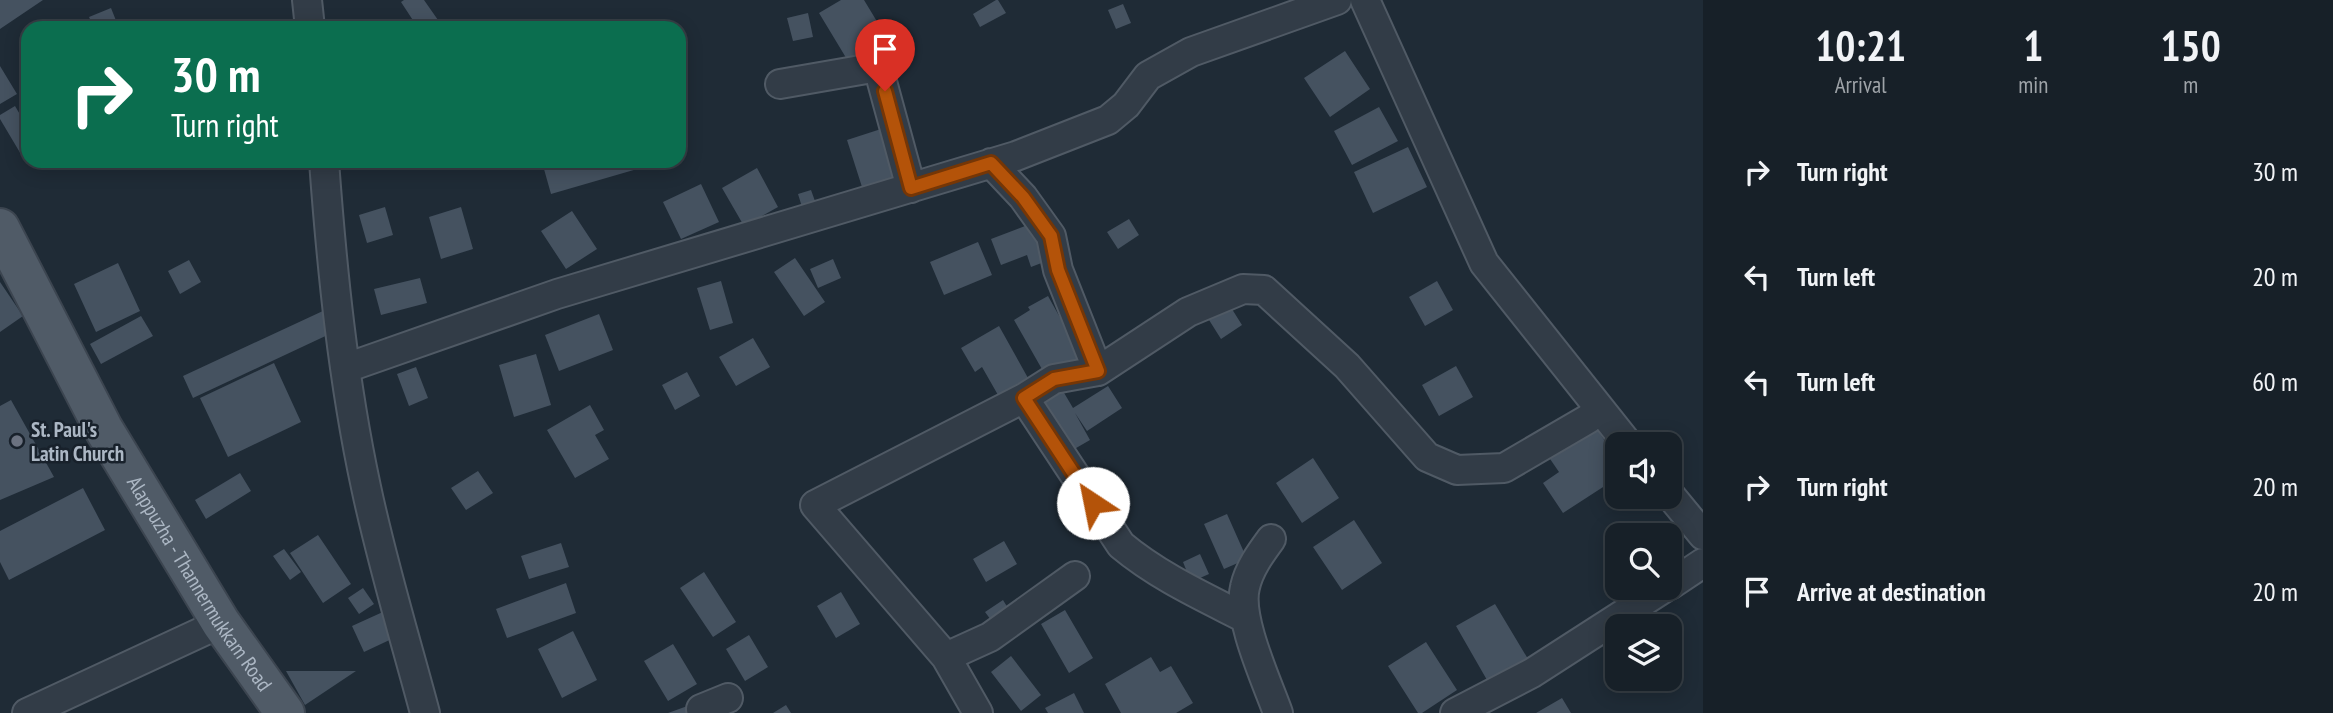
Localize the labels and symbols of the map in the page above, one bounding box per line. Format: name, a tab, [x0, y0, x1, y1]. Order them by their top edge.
pin	[855, 19, 915, 91]
place label: St. Paul's Latin Church	[31, 416, 124, 467]
marker: St. Paul's Latin Church	[9, 433, 25, 449]
position arrow	[1056, 466, 1130, 540]
street label: Alappuzha - Thannermukkam Road	[121, 471, 278, 696]

